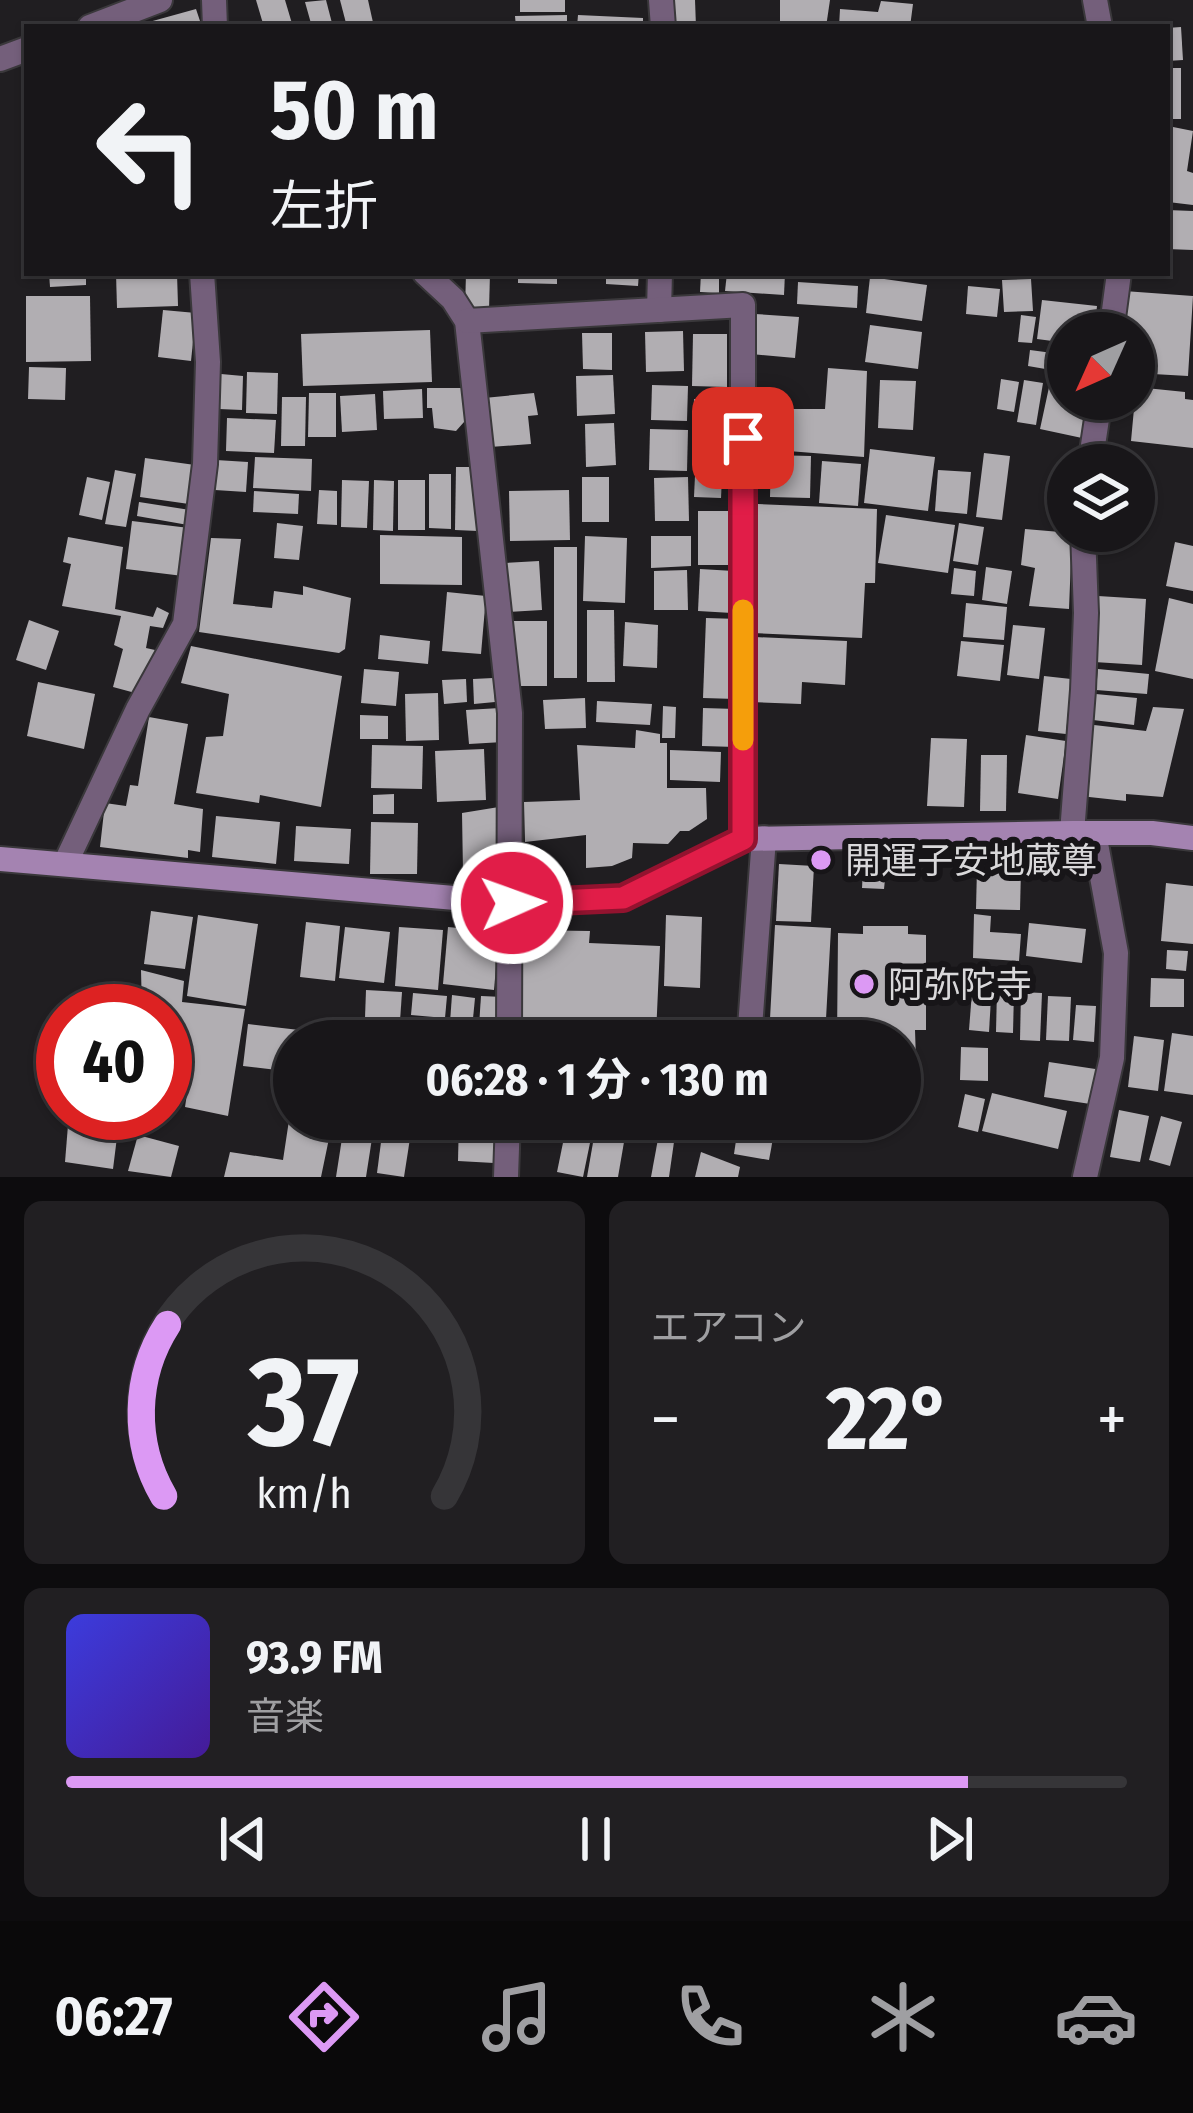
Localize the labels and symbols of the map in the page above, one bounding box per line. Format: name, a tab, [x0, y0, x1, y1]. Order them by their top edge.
north arrow	[1047, 312, 1155, 420]
pin	[692, 387, 794, 489]
place label: 開運子安地蔵尊	[845, 839, 1097, 883]
position arrow	[449, 840, 575, 966]
marker: 開運子安地蔵尊	[808, 847, 834, 873]
place label: 阿弥陀寺	[888, 963, 1032, 1007]
marker: 阿弥陀寺	[851, 971, 877, 997]
speed limit sign: 40	[36, 984, 192, 1140]

